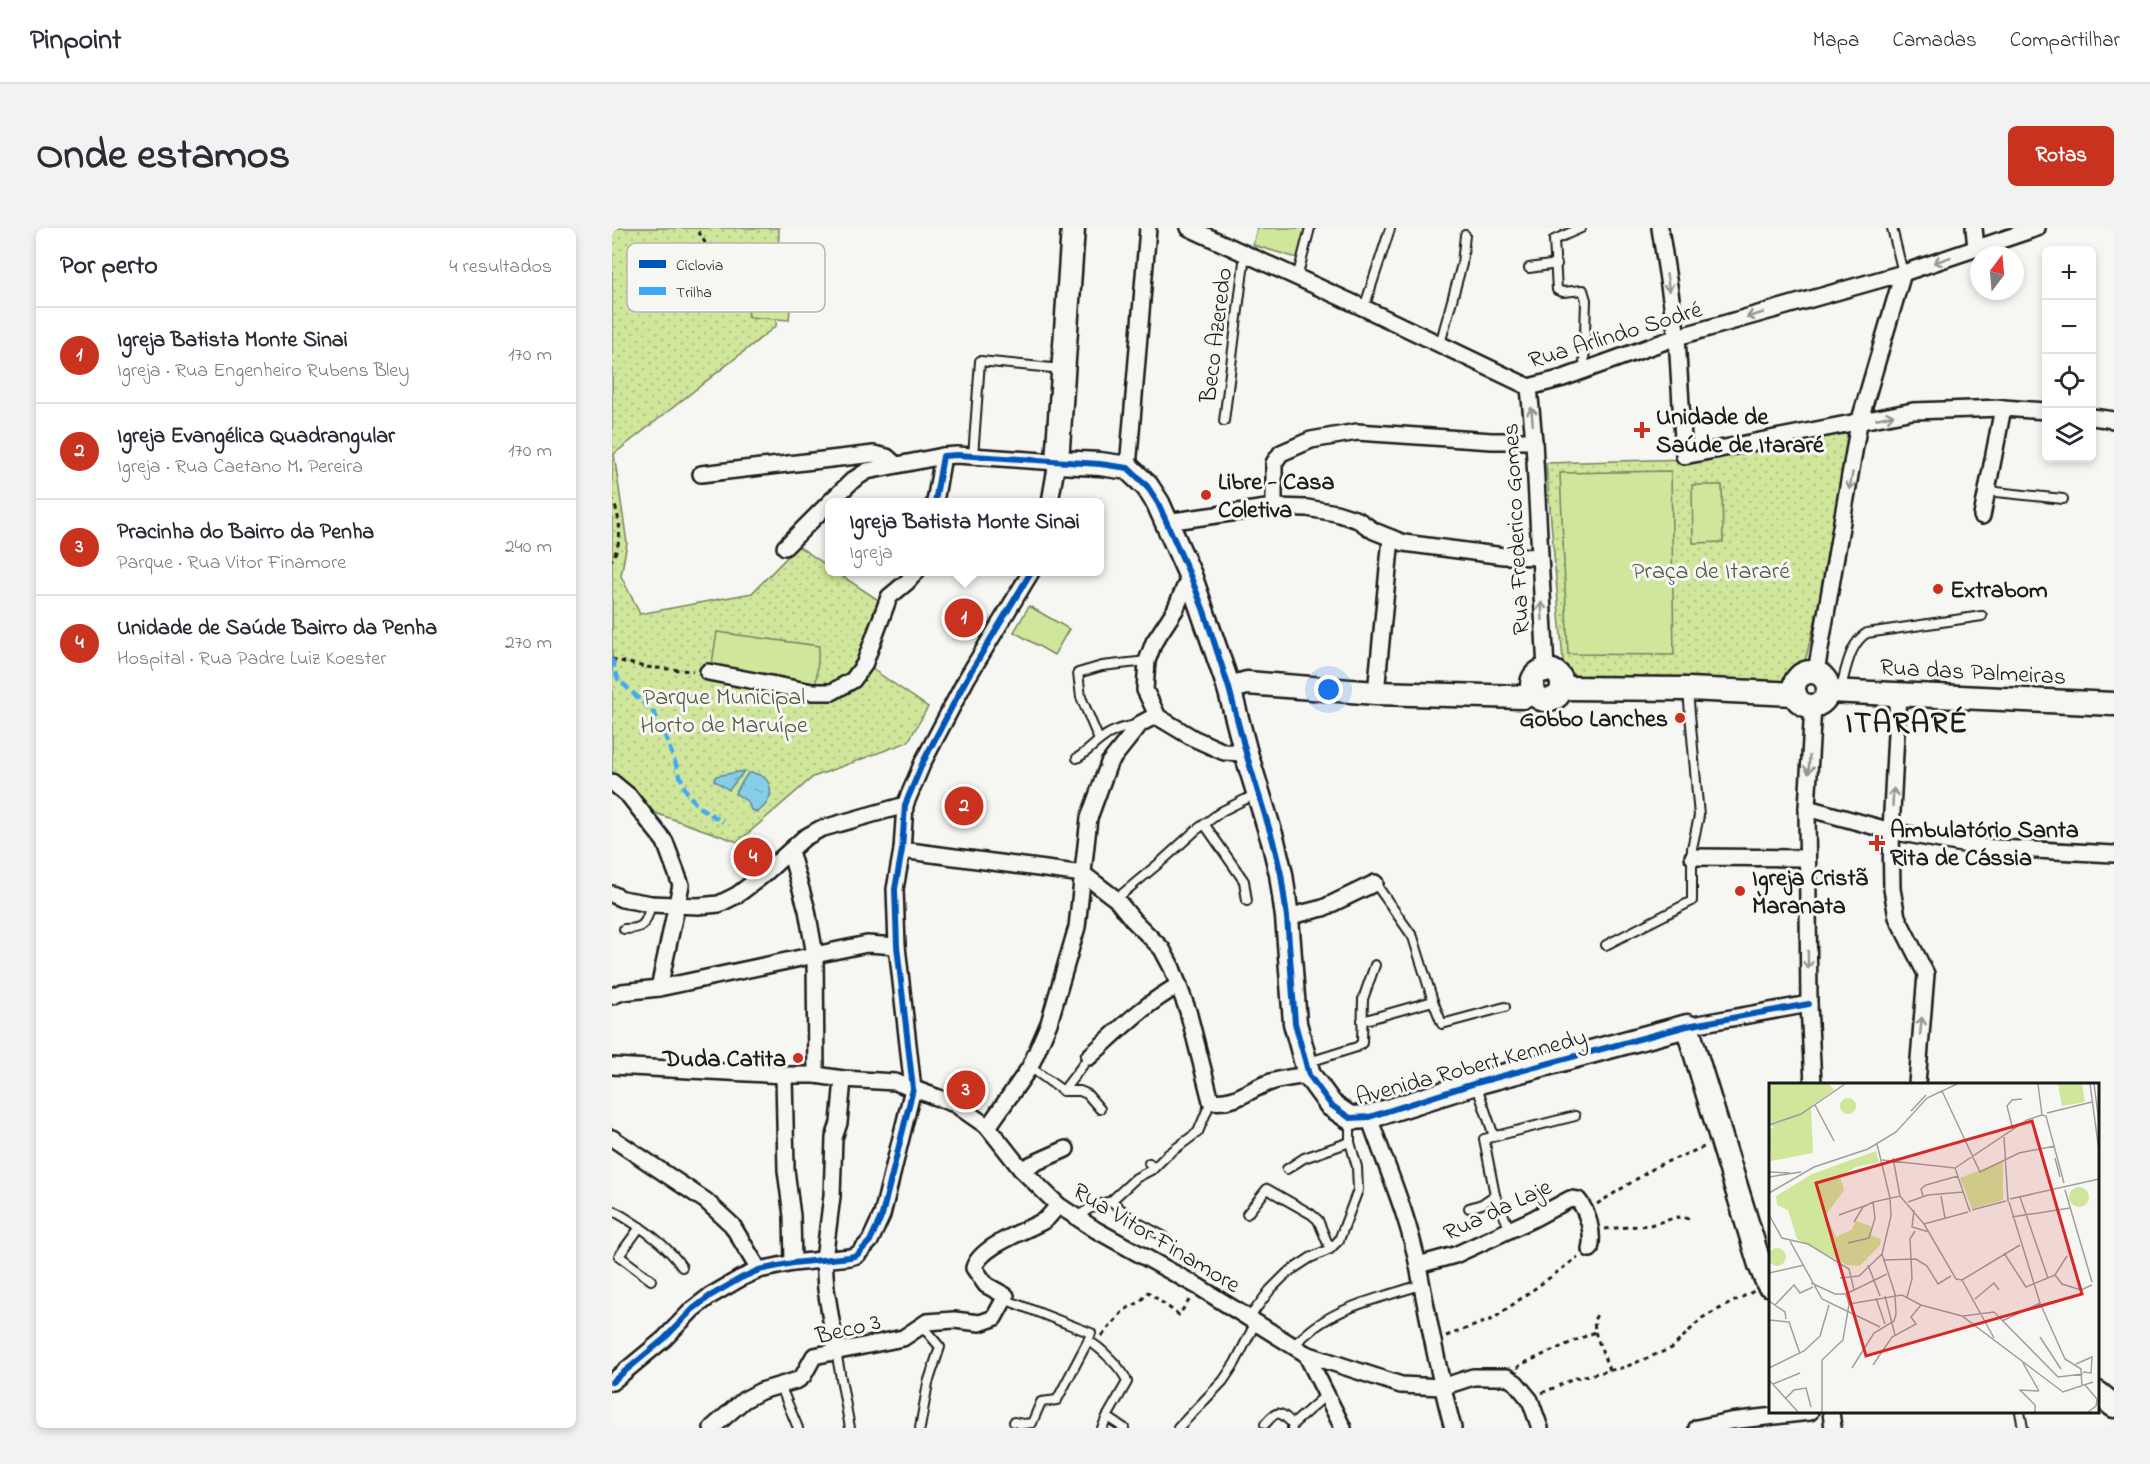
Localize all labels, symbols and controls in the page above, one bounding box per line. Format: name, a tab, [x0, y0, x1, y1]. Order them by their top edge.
text: Pinpoint	[30, 21, 121, 62]
text: Mapa	[1813, 26, 1859, 56]
text: Camadas	[1892, 26, 1977, 56]
text: Compartilhar	[2010, 26, 2120, 56]
text: Onde estamos	[36, 126, 290, 187]
button: Rotas	[2008, 126, 2114, 186]
legend	[627, 243, 825, 312]
north arrow	[1970, 246, 2024, 300]
map controls	[2042, 246, 2096, 462]
button: +	[2042, 246, 2096, 300]
text: Por perto	[60, 248, 158, 286]
text: 4 resultados	[449, 253, 552, 282]
text: Ciclovia	[676, 254, 723, 278]
one-way arrow	[1933, 255, 1952, 266]
street label: Beco Azeredo	[1192, 266, 1243, 406]
one-way arrow	[1663, 272, 1674, 292]
text: Trilha	[676, 281, 712, 305]
street label: Rua Arlindo Sodré	[1525, 293, 1707, 379]
button: −	[2042, 300, 2096, 354]
one-way arrow	[1746, 310, 1765, 321]
text: Igreja Batista Monte Sinai	[117, 325, 348, 357]
text: 1	[76, 341, 83, 370]
text: 170 m	[508, 341, 552, 370]
button: locate	[2042, 354, 2096, 408]
text: Igreja · Rua Engenheiro Rubens Bley	[117, 357, 409, 386]
place label: Unidade de Saúde de Itararé	[1656, 401, 1825, 464]
one-way arrow	[1526, 407, 1537, 427]
button: layers	[2042, 408, 2096, 462]
one-way arrow	[1876, 411, 1895, 423]
text: Igreja Evangélica Quadrangular	[117, 421, 395, 453]
marker: Unidade de Saúde de Itararé	[1633, 421, 1651, 439]
street label: Rua Frederico Gomes	[1494, 422, 1541, 636]
text: 2	[75, 437, 84, 466]
text: 170 m	[508, 437, 552, 466]
text: Igreja · Rua Caetano M. Pereira	[117, 453, 363, 482]
place label: Libre - Casa Coletiva	[1218, 466, 1334, 529]
one-way arrow	[1845, 470, 1856, 490]
marker: Libre - Casa Coletiva	[1199, 488, 1213, 502]
popup	[825, 498, 1104, 576]
text: Igreja Batista Monte Sinai	[849, 507, 1080, 539]
text: Pracinha do Bairro da Penha	[117, 517, 374, 549]
text: 3	[75, 533, 84, 562]
text: 240 m	[505, 533, 552, 562]
text: Igreja	[849, 539, 893, 568]
text: Parque · Rua Vitor Finamore	[117, 549, 346, 578]
park label: Praça de Itararé	[1632, 555, 1790, 590]
place label: Extrabom	[1950, 574, 2048, 609]
marker: Extrabom	[1931, 582, 1945, 596]
pin: 1	[944, 596, 984, 640]
one-way arrow	[1537, 602, 1548, 622]
text: Unidade de Saúde Bairro da Penha	[117, 613, 437, 645]
text: 4	[75, 629, 84, 658]
text: 270 m	[505, 629, 552, 658]
text: Hospital · Rua Padre Luiz Koester	[117, 645, 387, 674]
street label: Rua das Palmeiras	[1879, 651, 2067, 696]
your location	[1314, 675, 1343, 704]
park label: Parque Municipal Horto de Maruípe	[640, 681, 808, 744]
place label: Gobbo Lanches	[1519, 703, 1668, 738]
district label: ITARARÉ	[1845, 703, 1969, 747]
marker: Gobbo Lanches	[1673, 711, 1687, 725]
one-way arrow	[1804, 754, 1815, 774]
pin: 2	[944, 784, 984, 828]
one-way arrow	[1887, 788, 1898, 808]
place label: Ambulatório Santa Rita de Cássia	[1890, 814, 2079, 877]
pin: 4	[734, 834, 772, 880]
marker: Ambulatório Santa Rita de Cássia	[1868, 834, 1886, 852]
place label: Igreja Cristã Maranata	[1752, 862, 1869, 925]
marker: Igreja Cristã Maranata	[1733, 884, 1747, 898]
one-way arrow	[1802, 949, 1814, 969]
one-way arrow	[1916, 1017, 1927, 1037]
street label: Avenida Robert Kennedy	[1352, 1021, 1591, 1117]
place label: Duda Catita	[662, 1043, 786, 1078]
marker: Duda Catita	[791, 1051, 805, 1065]
pin: 3	[946, 1068, 986, 1112]
inset map	[1769, 1083, 2099, 1413]
street label: Rua da Laje	[1438, 1171, 1558, 1252]
street label: Rua Vitor Finamore	[1065, 1175, 1247, 1303]
street label: Beco 3	[811, 1305, 885, 1356]

